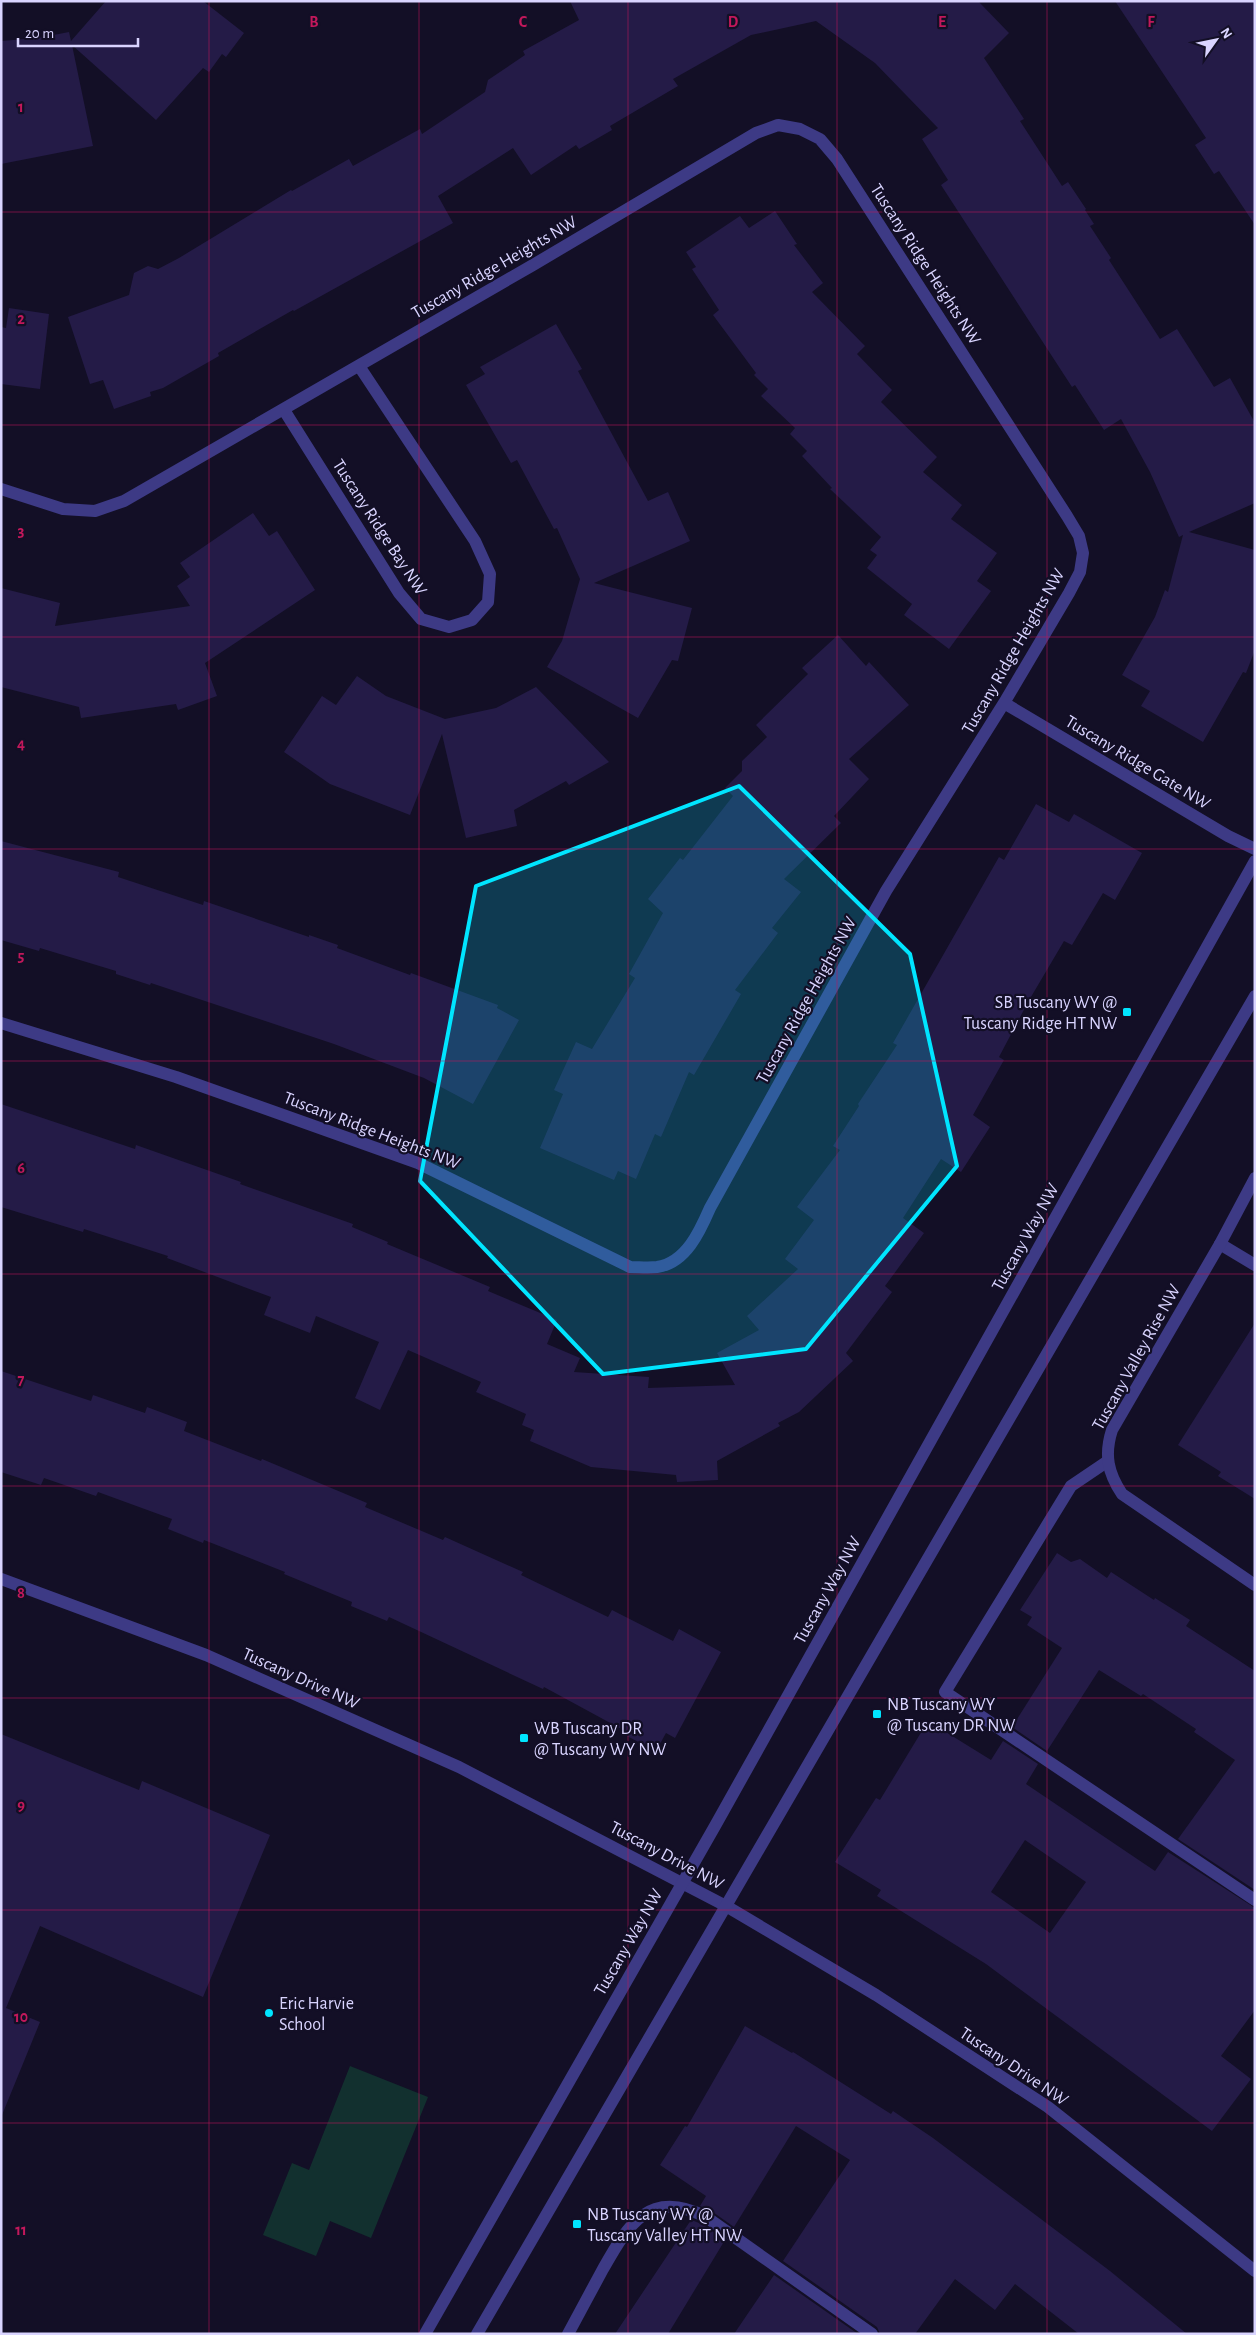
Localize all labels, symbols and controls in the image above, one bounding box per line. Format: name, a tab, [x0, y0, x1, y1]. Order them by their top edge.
text: B	[309, 14, 319, 30]
text: C	[519, 14, 528, 30]
text: D	[728, 14, 739, 30]
text: E	[938, 14, 946, 30]
text: F	[1147, 14, 1155, 30]
scale bar	[18, 15, 138, 47]
north arrow	[1191, 15, 1241, 65]
text: 20 m	[25, 26, 54, 41]
text: N	[1218, 26, 1235, 41]
text: 1	[18, 99, 24, 115]
street label: Tuscany Ridge Heights NW	[867, 181, 984, 348]
street label: Tuscany Ridge Heights NW	[409, 213, 580, 323]
text: 2	[17, 311, 25, 327]
street label: Tuscany Ridge Bay NW	[329, 456, 430, 599]
text: 3	[18, 523, 25, 539]
street label: Tuscany Ridge Heights NW	[959, 566, 1069, 737]
street label: Tuscany Ridge Gate NW	[1062, 713, 1213, 813]
text: 4	[17, 736, 25, 752]
street label: Tuscany Ridge Heights NW	[754, 914, 860, 1087]
text: 5	[18, 948, 25, 964]
place label: SB Tuscany WY @ Tuscany Ridge HT NW	[964, 994, 1117, 1033]
marker: SB Tuscany WY @ Tuscany Ridge HT NW	[1121, 1006, 1133, 1018]
street label: Tuscany Ridge Heights NW	[281, 1089, 462, 1173]
text: 6	[17, 1160, 25, 1176]
street label: Tuscany Way NW	[989, 1181, 1063, 1294]
street label: Tuscany Valley Rise NW	[1089, 1282, 1184, 1433]
text: 7	[18, 1372, 25, 1388]
street label: Tuscany Way NW	[791, 1534, 865, 1647]
text: 8	[17, 1585, 25, 1601]
street label: Tuscany Drive NW	[239, 1645, 362, 1713]
place label: NB Tuscany WY @ Tuscany DR NW	[887, 1696, 1015, 1735]
marker: NB Tuscany WY @ Tuscany DR NW	[871, 1708, 883, 1720]
place label: WB Tuscany DR @ Tuscany WY NW	[534, 1720, 666, 1759]
marker: WB Tuscany DR @ Tuscany WY NW	[518, 1732, 530, 1744]
text: 9	[17, 1797, 25, 1813]
street label: Tuscany Drive NW	[607, 1818, 727, 1893]
street label: Tuscany Way NW	[591, 1886, 667, 1999]
place label: Eric Harvie School	[279, 1995, 354, 2034]
marker: Eric Harvie School	[263, 2007, 275, 2019]
text: 10	[14, 2009, 28, 2025]
street label: Tuscany Drive NW	[956, 2024, 1071, 2110]
place label: NB Tuscany WY @ Tuscany Valley HT NW	[587, 2206, 742, 2245]
marker: NB Tuscany WY @ Tuscany Valley HT NW	[571, 2218, 583, 2230]
text: 11	[15, 2222, 27, 2238]

